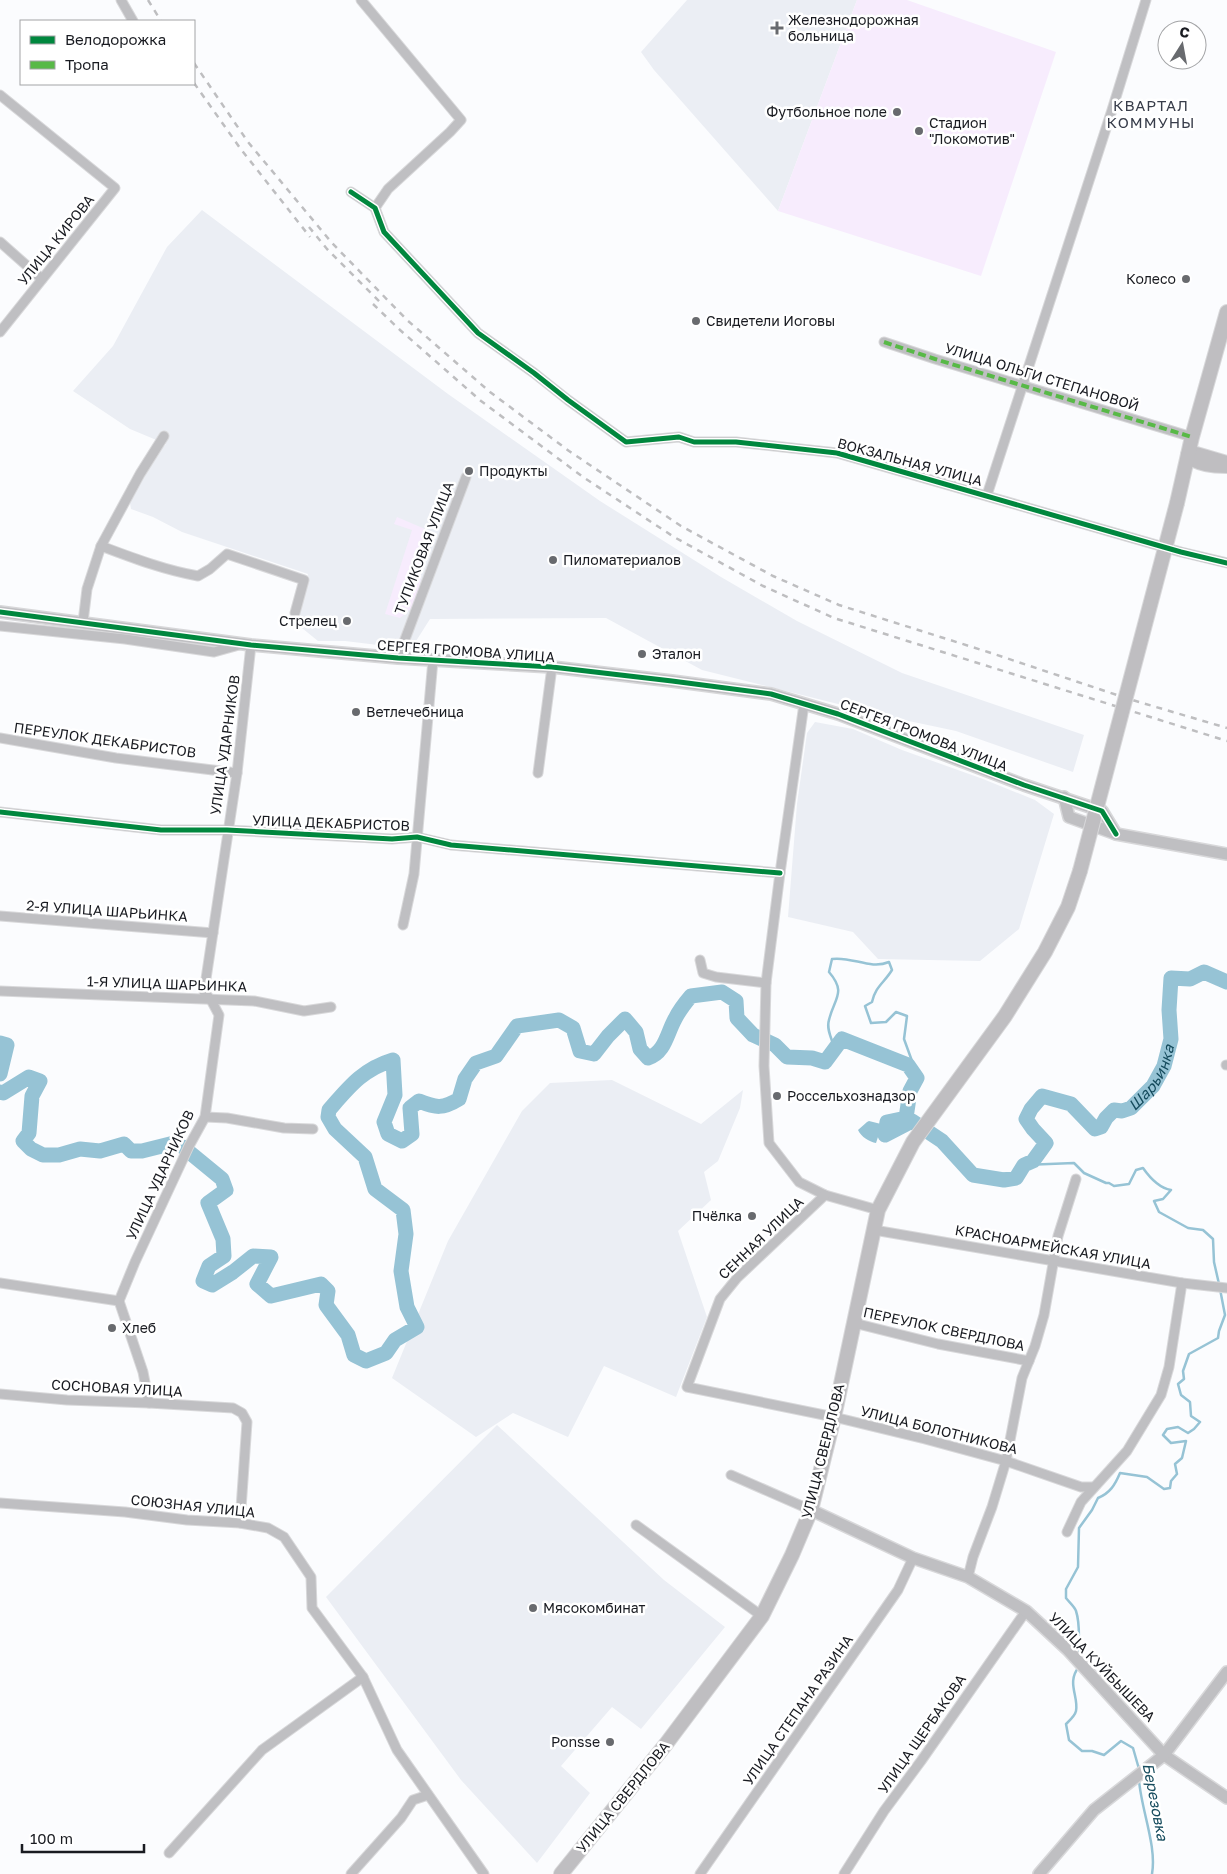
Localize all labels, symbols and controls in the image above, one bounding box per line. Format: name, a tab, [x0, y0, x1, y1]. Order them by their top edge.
place label: Железнодорожная больница	[788, 11, 919, 44]
legend	[20, 20, 195, 85]
north arrow	[1157, 20, 1207, 70]
marker: Железнодорожная больница	[770, 21, 784, 35]
text: С	[1178, 22, 1191, 41]
text: Велодорожка	[65, 30, 166, 48]
text: Тропа	[65, 55, 109, 73]
district label: КВАРТАЛ КОММУНЫ	[1107, 96, 1195, 131]
place label: Футбольное поле	[766, 103, 887, 120]
marker: Футбольное поле	[891, 106, 903, 118]
place label: Стадион "Локомотив"	[929, 114, 1015, 147]
marker: Стадион "Локомотив"	[913, 125, 925, 137]
street label: УЛИЦА КИРОВА	[14, 190, 98, 288]
place label: Колесо	[1126, 270, 1176, 287]
marker: Колесо	[1180, 273, 1192, 285]
place label: Свидетели Иоговы	[706, 312, 835, 329]
marker: Свидетели Иоговы	[690, 315, 702, 327]
street label: УЛИЦА ОЛЬГИ СТЕПАНОВОЙ	[943, 339, 1141, 414]
street label: ВОКЗАЛЬНАЯ УЛИЦА	[836, 434, 985, 489]
place label: Продукты	[479, 462, 548, 479]
marker: Продукты	[463, 465, 475, 477]
street label: ТУПИКОВАЯ УЛИЦА	[390, 478, 457, 617]
place label: Пиломатериалов	[563, 551, 681, 568]
marker: Пиломатериалов	[547, 554, 559, 566]
place label: Стрелец	[279, 612, 337, 629]
marker: Стрелец	[341, 615, 353, 627]
street label: СЕРГЕЯ ГРОМОВА УЛИЦА	[377, 636, 556, 665]
place label: Эталон	[652, 645, 701, 662]
marker: Эталон	[636, 648, 648, 660]
street label: УЛИЦА УДАРНИКОВ	[206, 674, 243, 816]
street label: СЕРГЕЯ ГРОМОВА УЛИЦА	[838, 695, 1011, 775]
place label: Ветлечебница	[366, 703, 464, 720]
marker: Ветлечебница	[350, 706, 362, 718]
street label: ПЕРЕУЛОК ДЕКАБРИСТОВ	[13, 718, 197, 761]
street label: УЛИЦА ДЕКАБРИСТОВ	[252, 811, 410, 834]
street label: 2-Я УЛИЦА ШАРЬИНКА	[26, 896, 189, 925]
street label: 1-Я УЛИЦА ШАРЬИНКА	[87, 972, 248, 995]
water label: Шарьинка	[1124, 1042, 1177, 1114]
place label: Россельхознадзор	[787, 1087, 916, 1104]
marker: Россельхознадзор	[771, 1090, 783, 1102]
street label: УЛИЦА УДАРНИКОВ	[122, 1107, 197, 1242]
street label: СЕННАЯ УЛИЦА	[715, 1192, 807, 1282]
place label: Пчёлка	[692, 1207, 742, 1224]
marker: Пчёлка	[746, 1210, 758, 1222]
street label: КРАСНОАРМЕЙСКАЯ УЛИЦА	[954, 1221, 1153, 1272]
street label: ПЕРЕУЛОК СВЕРДЛОВА	[862, 1303, 1027, 1354]
place label: Хлеб	[122, 1319, 156, 1336]
marker: Хлеб	[106, 1322, 118, 1334]
street label: СОСНОВАЯ УЛИЦА	[51, 1376, 184, 1399]
street label: УЛИЦА СВЕРДЛОВА	[798, 1381, 848, 1520]
street label: УЛИЦА БОЛОТНИКОВА	[859, 1402, 1020, 1457]
street label: СОЮЗНАЯ УЛИЦА	[130, 1491, 257, 1521]
place label: Мясокомбинат	[543, 1599, 645, 1616]
marker: Мясокомбинат	[527, 1602, 539, 1614]
street label: УЛИЦА КУЙБЫШЕВА	[1046, 1608, 1159, 1725]
street label: УЛИЦА СТЕПАНА РАЗИНА	[739, 1631, 856, 1788]
street label: УЛИЦА ЩЕРБАКОВА	[874, 1670, 970, 1797]
place label: Ponsse	[551, 1733, 600, 1750]
marker: Ponsse	[604, 1736, 616, 1748]
street label: УЛИЦА СВЕРДЛОВА	[572, 1737, 673, 1856]
water label: Березовка	[1140, 1761, 1172, 1843]
scale bar	[22, 1822, 145, 1854]
text: 100 m	[30, 1829, 73, 1847]

